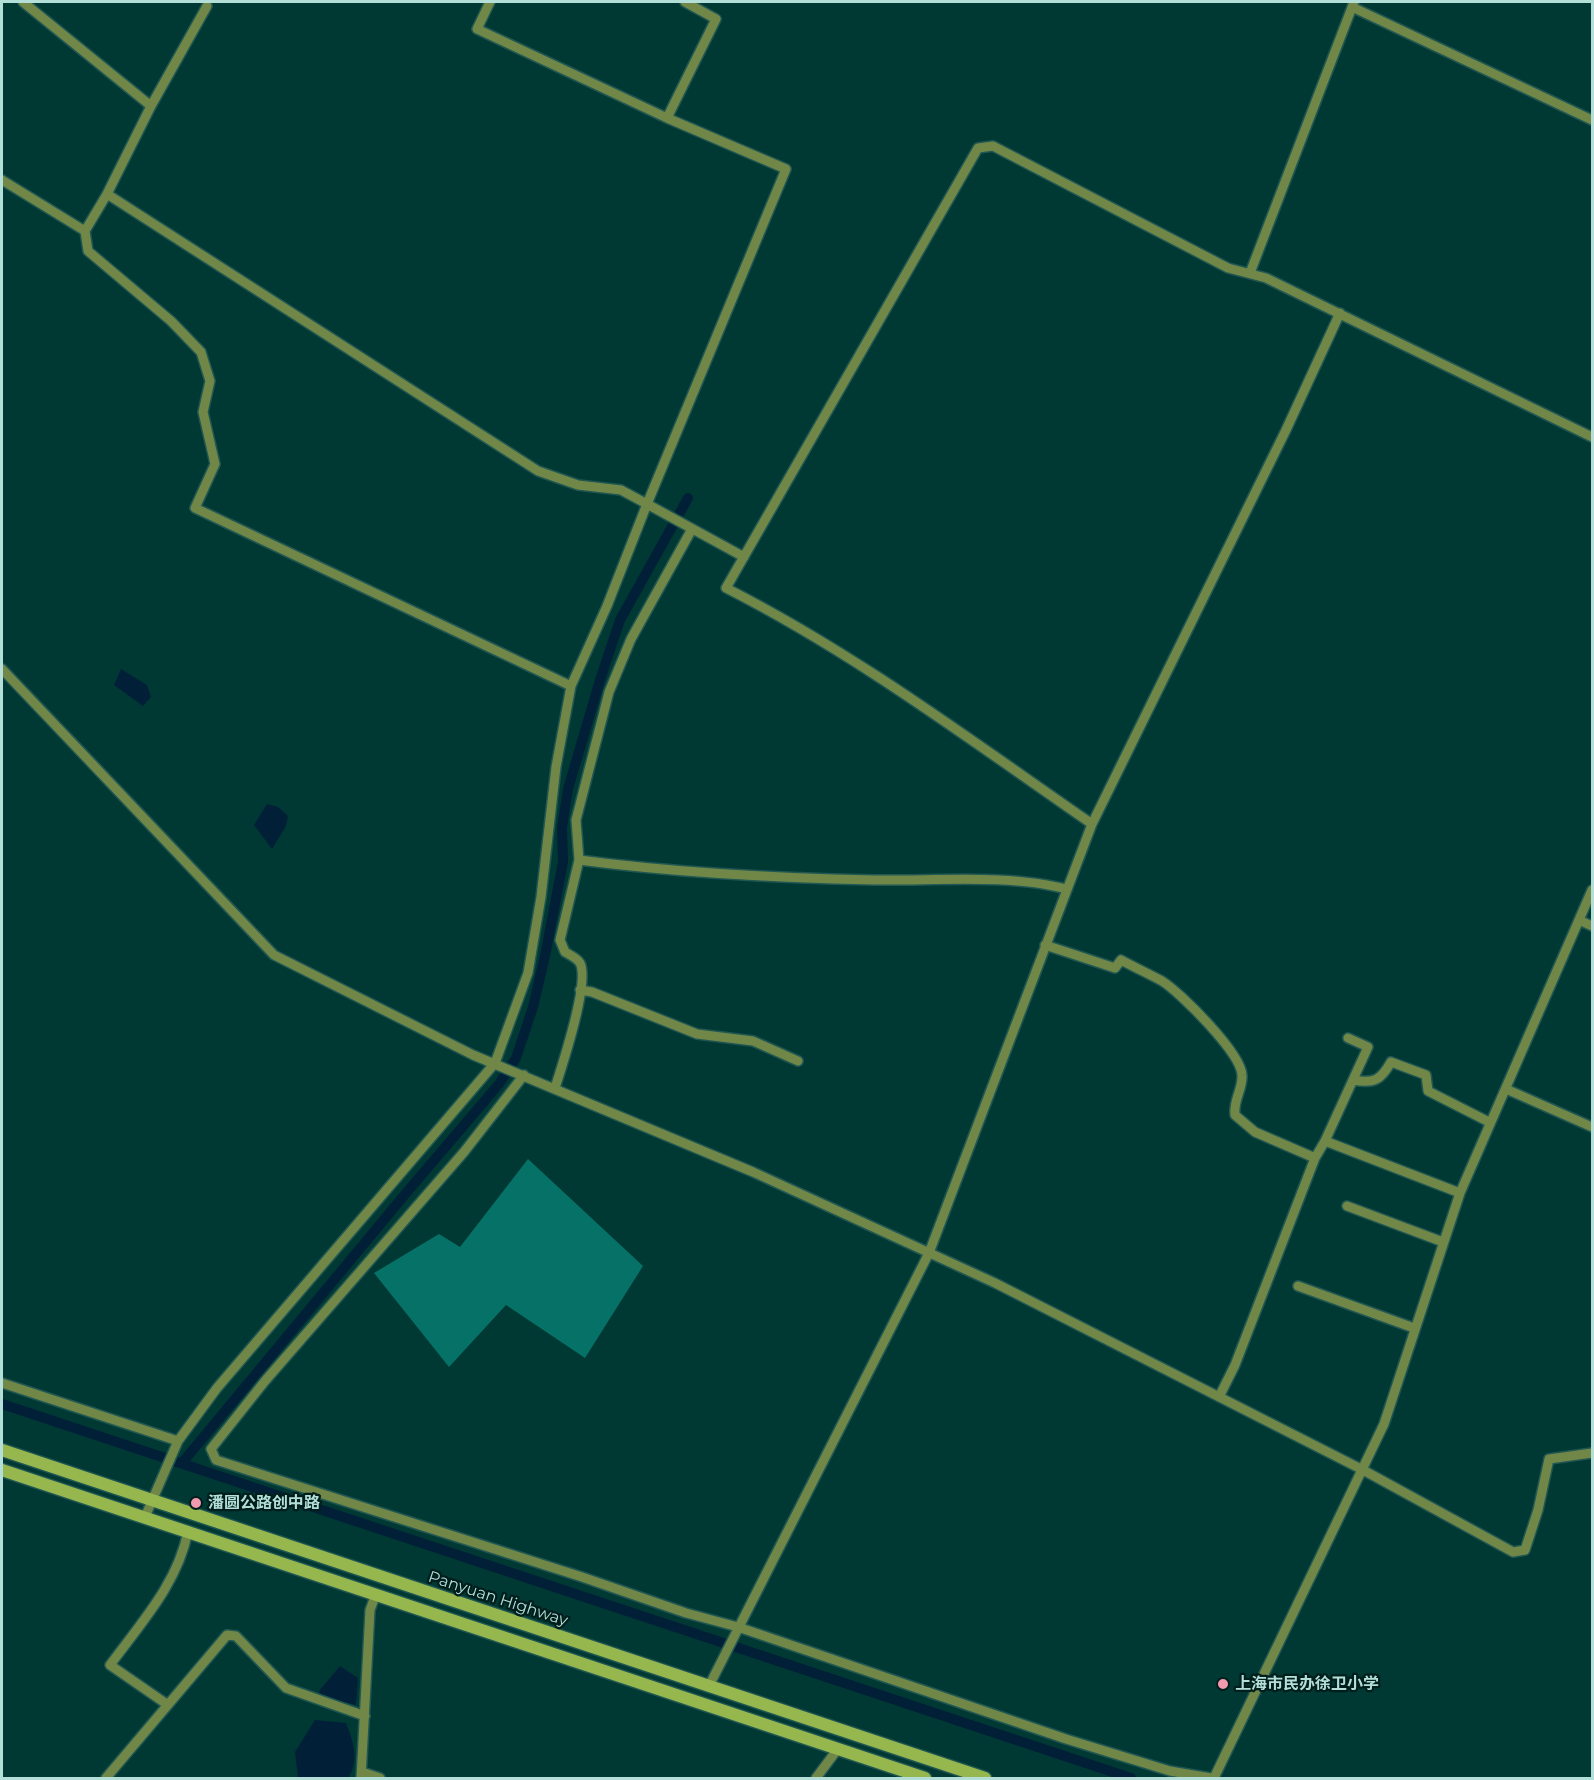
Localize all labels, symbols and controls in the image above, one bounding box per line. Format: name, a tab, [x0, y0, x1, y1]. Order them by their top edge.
place label: 潘圆公路创中路	[208, 1493, 320, 1513]
marker: 潘圆公路创中路	[189, 1496, 203, 1510]
street label: Panyuan Highway	[426, 1567, 570, 1631]
place label: 上海市民办徐卫小学	[1235, 1674, 1379, 1694]
marker: 上海市民办徐卫小学	[1216, 1677, 1230, 1691]

